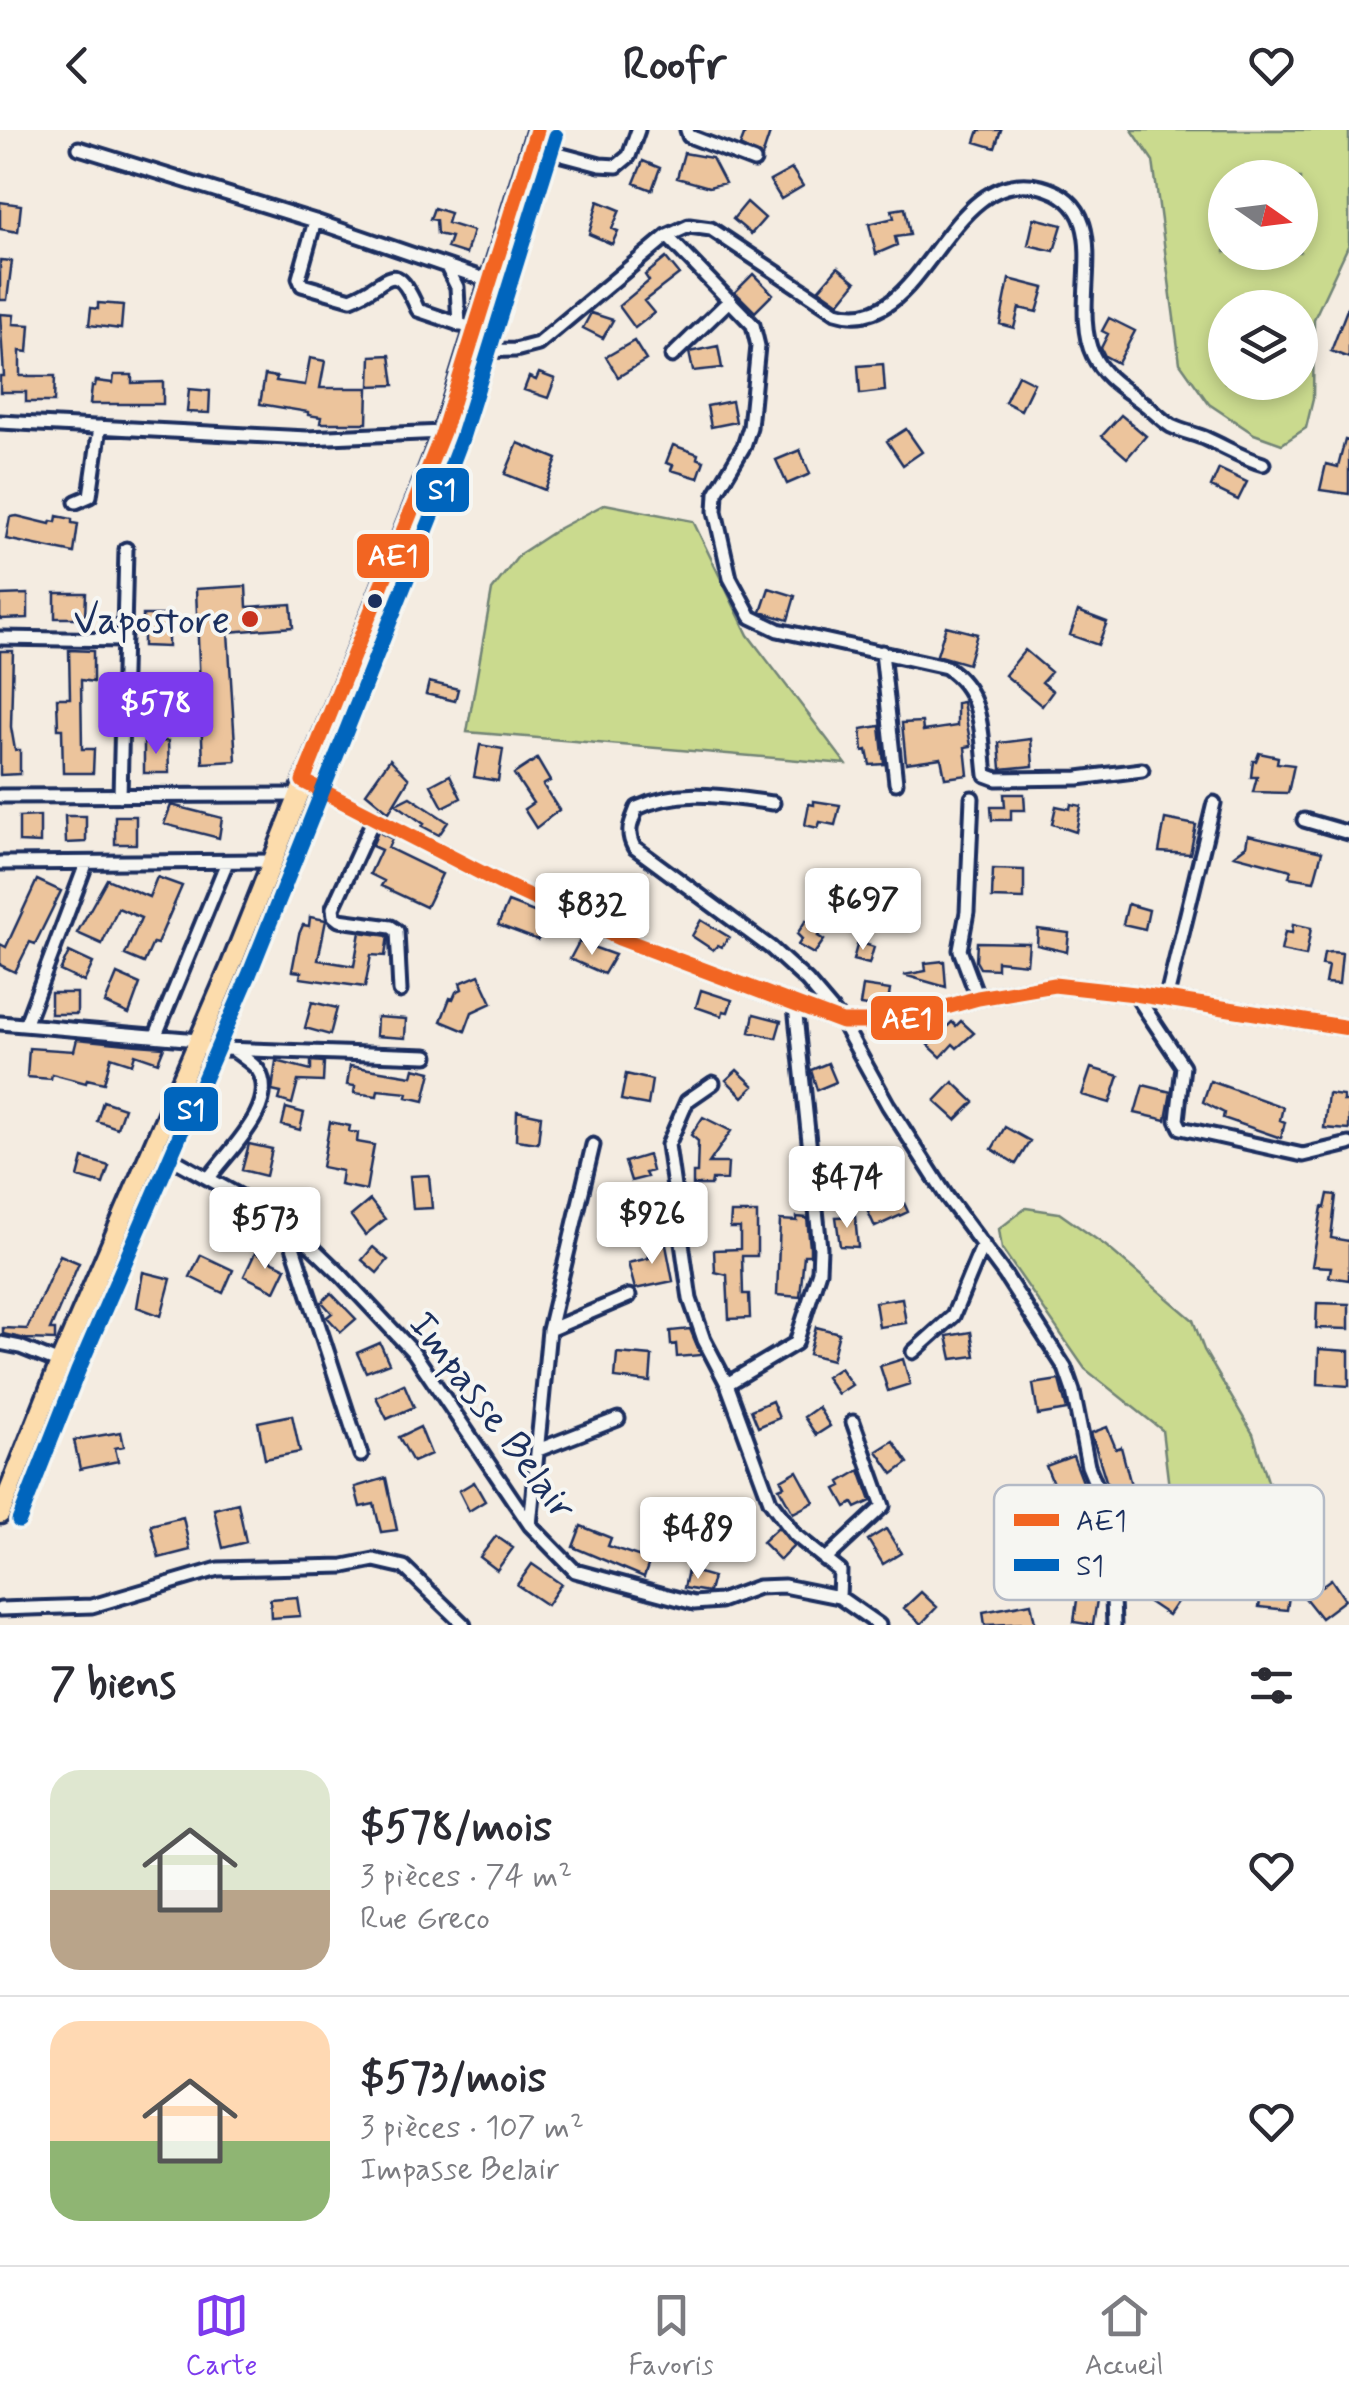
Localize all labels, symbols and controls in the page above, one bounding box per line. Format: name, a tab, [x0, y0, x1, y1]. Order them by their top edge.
text: Roofr	[623, 36, 726, 95]
icon: back	[50, 38, 105, 93]
icon: heart	[1244, 38, 1299, 93]
north arrow	[1208, 160, 1318, 270]
map controls	[1208, 160, 1318, 400]
button: layers	[1208, 290, 1318, 400]
line badge: S1	[414, 466, 471, 514]
text: S1	[428, 473, 456, 510]
line badge: AE1	[355, 532, 431, 580]
text: AE1	[368, 539, 418, 576]
unlabelled marker	[365, 591, 385, 611]
place label: Vapostore	[73, 596, 230, 648]
marker: Vapostore	[239, 608, 261, 630]
pin: $578	[97, 672, 215, 757]
text: $578	[120, 683, 192, 725]
pin: $697	[804, 868, 922, 953]
pin: $832	[533, 873, 651, 958]
text: $697	[827, 879, 899, 921]
text: $832	[557, 884, 627, 926]
line badge: AE1	[869, 994, 945, 1042]
text: AE1	[882, 1002, 932, 1039]
line badge: S1	[162, 1085, 220, 1133]
text: S1	[177, 1093, 205, 1130]
pin: $474	[788, 1146, 906, 1231]
text: $474	[811, 1157, 883, 1199]
pin: $926	[593, 1182, 711, 1267]
pin: $573	[206, 1187, 324, 1272]
text: $926	[619, 1193, 685, 1235]
text: $573	[231, 1198, 299, 1240]
street label: Impasse Belair	[396, 1301, 588, 1532]
legend	[994, 1485, 1324, 1600]
pin: $489	[639, 1497, 757, 1582]
text: AE1	[1076, 1504, 1127, 1541]
text: $489	[662, 1508, 734, 1550]
text: S1	[1076, 1549, 1104, 1586]
text: 7 biens	[50, 1658, 176, 1713]
icon: filters	[1244, 1658, 1299, 1713]
text: $578/mois	[360, 1801, 552, 1856]
icon: home	[130, 1810, 250, 1930]
icon: heart	[1244, 1843, 1299, 1898]
text: 3 pièces · 74 m²	[360, 1856, 572, 1898]
text: Rue Greco	[360, 1898, 490, 1940]
text: $573/mois	[360, 2052, 546, 2107]
icon: home	[130, 2061, 250, 2181]
icon: heart	[1244, 2094, 1299, 2149]
text: 3 pièces · 107 m²	[360, 2107, 584, 2149]
text: Impasse Belair	[360, 2149, 560, 2191]
tab: Carte	[186, 2288, 257, 2385]
tab: Favoris	[629, 2288, 714, 2385]
tab: Accueil	[1085, 2288, 1163, 2385]

